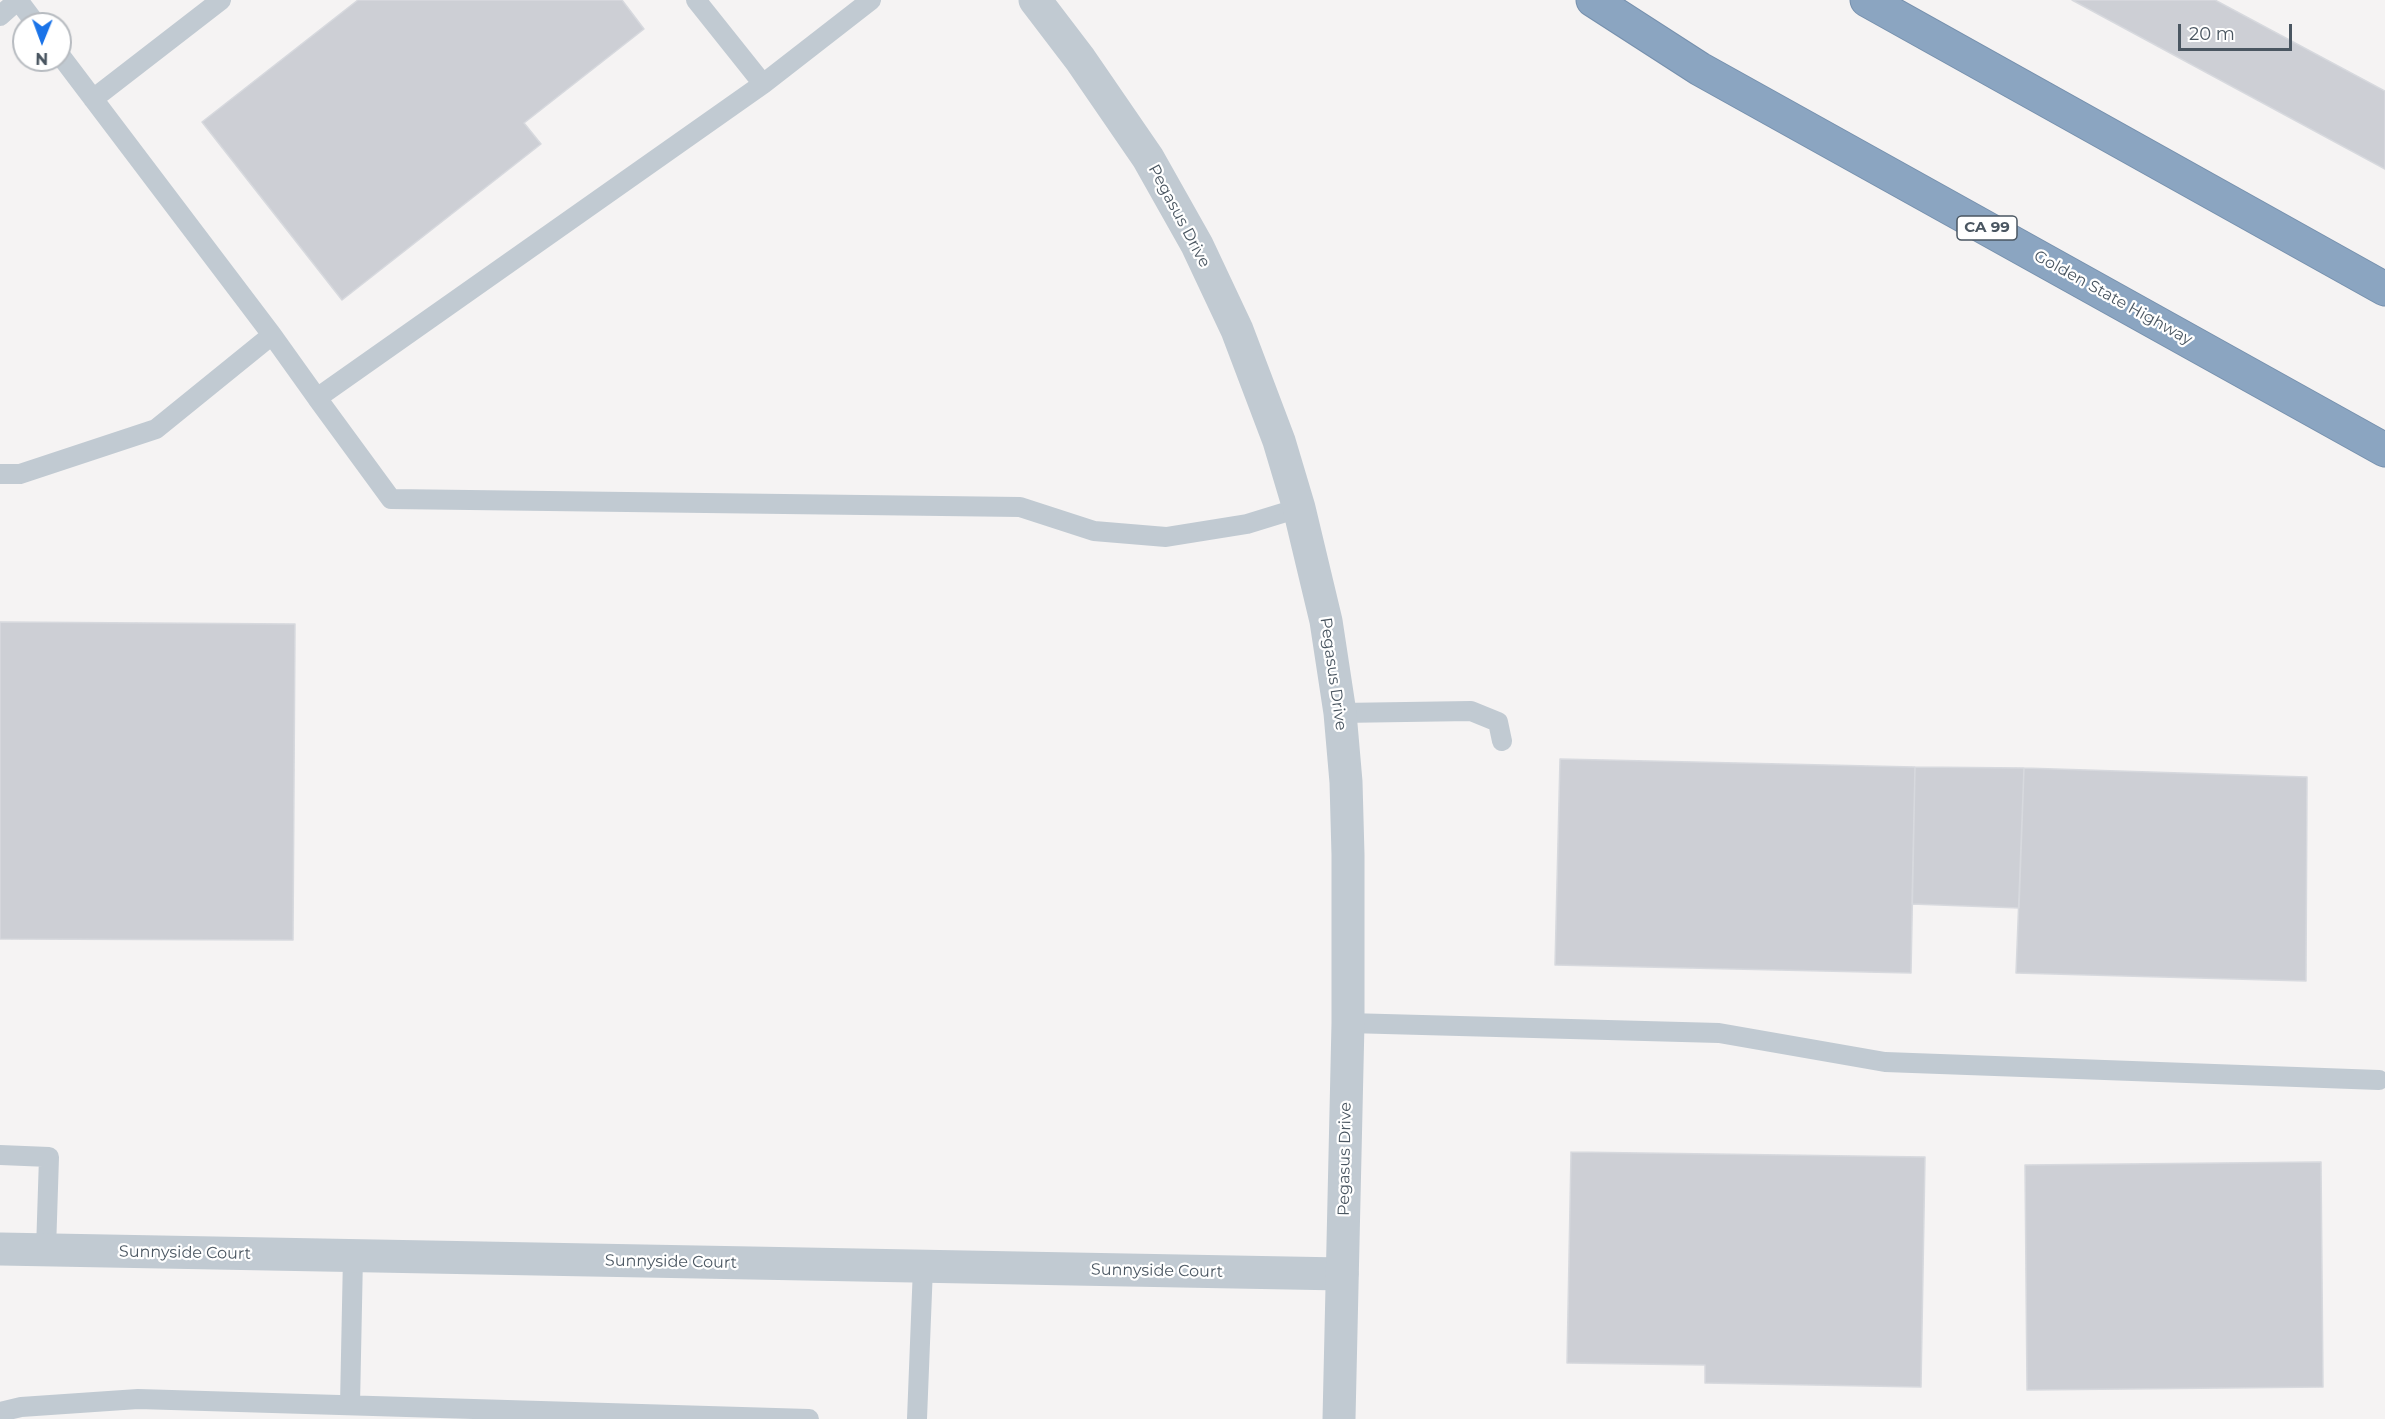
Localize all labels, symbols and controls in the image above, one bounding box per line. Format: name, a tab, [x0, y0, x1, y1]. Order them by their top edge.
north arrow	[12, 12, 72, 72]
scale bar	[2181, 12, 2295, 50]
text: 20 m	[2189, 23, 2235, 45]
text: N	[35, 49, 48, 68]
street label: Pegasus Drive	[1144, 161, 1214, 271]
road number: CA 99	[1957, 216, 2017, 240]
street label: Golden State Highway	[2030, 246, 2196, 350]
street label: Pegasus Drive	[1316, 616, 1350, 732]
street label: Pegasus Drive	[1334, 1102, 1356, 1216]
street label: Sunnyside Court	[119, 1242, 251, 1264]
street label: Sunnyside Court	[605, 1251, 737, 1273]
street label: Sunnyside Court	[1091, 1260, 1223, 1282]

